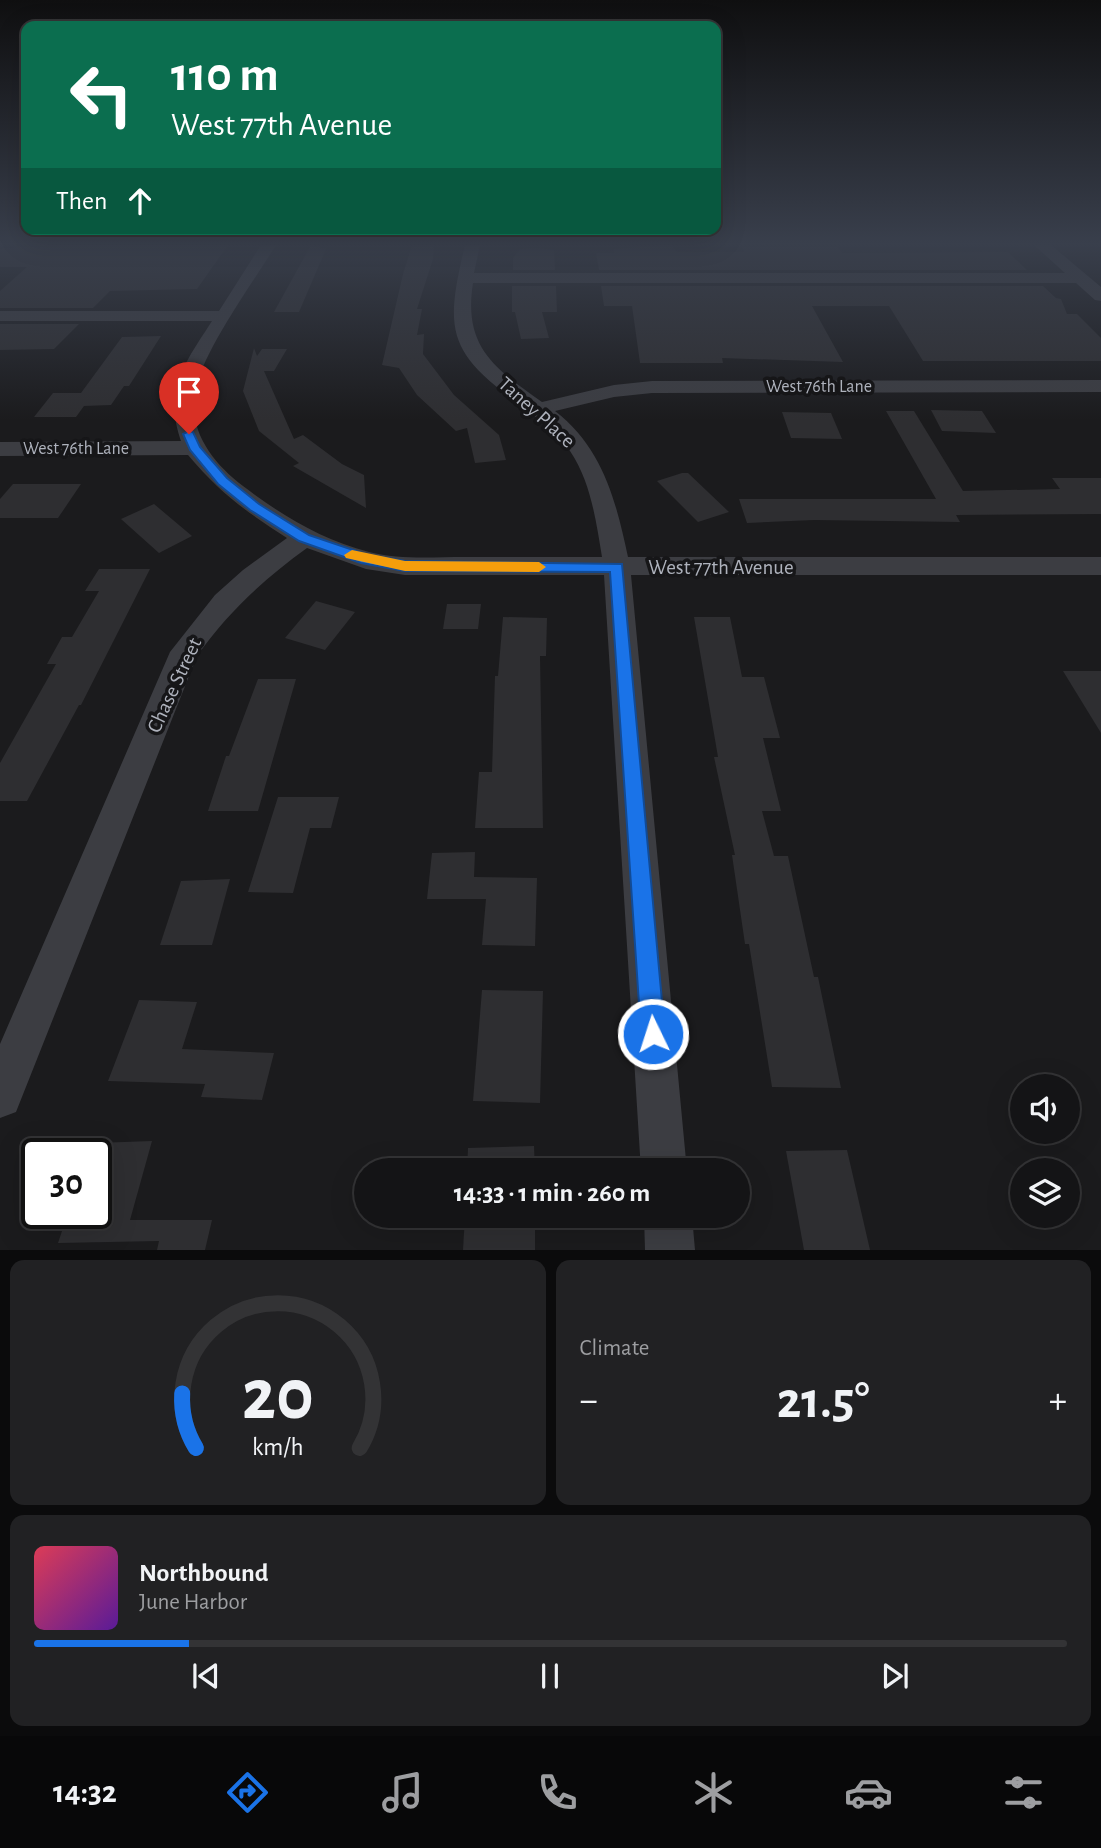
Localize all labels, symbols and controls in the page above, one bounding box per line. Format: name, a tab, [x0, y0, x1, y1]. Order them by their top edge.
icon: left	[56, 49, 147, 140]
text: 110 m	[171, 51, 279, 100]
text: West 77th Avenue	[171, 109, 392, 141]
icon: ahead	[121, 182, 159, 220]
text: Then	[56, 188, 107, 214]
pin	[159, 362, 219, 434]
icon: arrive	[170, 373, 208, 411]
street label: Taney Place	[494, 373, 579, 452]
street label: West 76th Lane	[766, 378, 872, 396]
street label: West 76th Lane	[23, 440, 129, 458]
street label: West 77th Avenue	[648, 557, 794, 578]
street label: Chase Street	[143, 634, 206, 736]
position arrow	[616, 997, 690, 1071]
map controls	[1010, 1074, 1080, 1228]
button: sound	[1010, 1074, 1080, 1144]
speed limit sign: 30	[21, 1138, 112, 1229]
button: layers	[1010, 1158, 1080, 1228]
text: 14:33 · 1 min · 260 m	[454, 1180, 650, 1206]
text: Climate	[580, 1337, 649, 1360]
text: 20	[242, 1361, 314, 1434]
text: 21.5°	[777, 1375, 870, 1427]
text: −	[580, 1382, 598, 1420]
text: +	[1049, 1382, 1067, 1420]
text: km/h	[252, 1435, 304, 1460]
text: Northbound	[139, 1560, 268, 1586]
text: June Harbor	[139, 1591, 247, 1614]
icon: previous	[187, 1657, 225, 1695]
icon: pause	[531, 1657, 569, 1695]
icon: next	[876, 1657, 914, 1695]
icon: directions	[223, 1768, 272, 1817]
icon: music	[378, 1768, 427, 1817]
icon: phone	[533, 1768, 582, 1817]
icon: climate	[689, 1768, 738, 1817]
icon: car	[844, 1768, 893, 1817]
icon: filters	[999, 1768, 1048, 1817]
text: 14:32	[53, 1776, 117, 1808]

